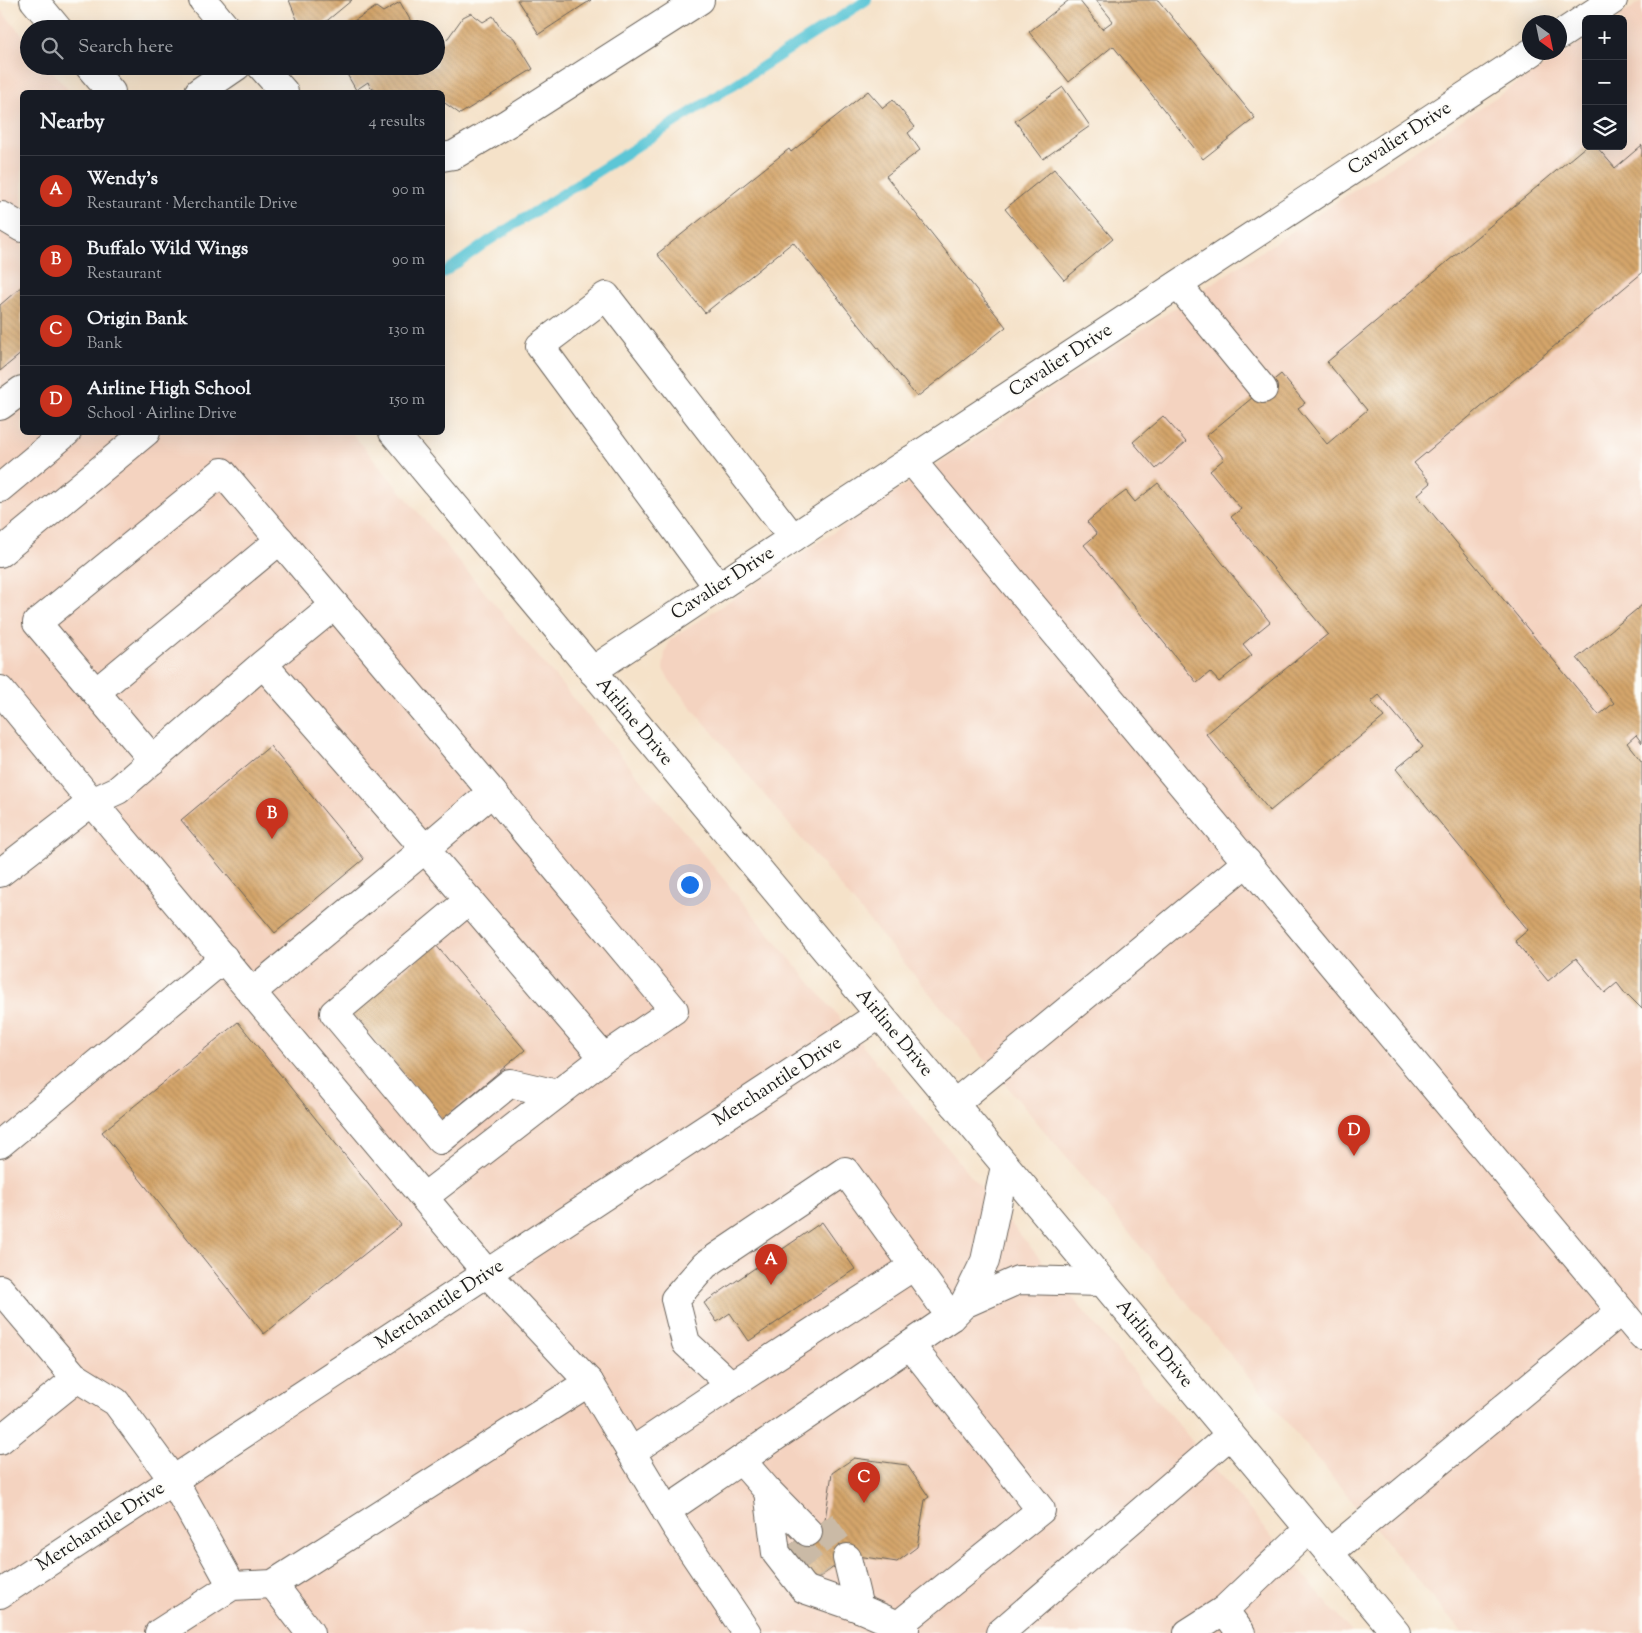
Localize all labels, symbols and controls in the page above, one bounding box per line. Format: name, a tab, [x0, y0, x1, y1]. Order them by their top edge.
north arrow	[1522, 15, 1567, 60]
map controls	[1582, 15, 1627, 150]
button: +	[1582, 15, 1627, 60]
search box	[20, 20, 445, 75]
icon: search	[38, 34, 66, 62]
text: Search here	[78, 34, 173, 61]
button: −	[1582, 60, 1627, 105]
street label: Cavalier Drive	[1343, 95, 1457, 183]
button: layers	[1582, 105, 1627, 150]
text: Nearby	[40, 108, 105, 138]
text: 4 results	[369, 111, 425, 134]
text: Wendy's	[87, 166, 158, 193]
text: A	[50, 179, 63, 202]
text: 90 m	[392, 179, 425, 202]
text: Restaurant · Merchantile Drive	[87, 193, 297, 216]
text: Buffalo Wild Wings	[87, 236, 248, 263]
text: B	[51, 249, 61, 272]
text: 90 m	[392, 249, 425, 272]
text: Restaurant	[87, 263, 162, 286]
text: Origin Bank	[87, 306, 188, 333]
street label: Cavalier Drive	[1004, 317, 1118, 405]
text: C	[50, 319, 62, 342]
text: 130 m	[388, 319, 425, 342]
text: Bank	[87, 333, 123, 356]
text: Airline High School	[87, 376, 251, 403]
text: D	[50, 389, 62, 412]
text: 150 m	[389, 389, 425, 412]
text: School · Airline Drive	[87, 403, 237, 426]
street label: Cavalier Drive	[666, 540, 780, 628]
street label: Airline Drive	[589, 672, 679, 772]
pin: B	[256, 798, 288, 839]
your location	[677, 872, 703, 898]
street label: Airline Drive	[849, 983, 939, 1083]
street label: Merchantile Drive	[708, 1030, 848, 1134]
pin: D	[1338, 1115, 1370, 1156]
pin: A	[755, 1244, 787, 1285]
street label: Merchantile Drive	[370, 1253, 510, 1357]
street label: Airline Drive	[1109, 1294, 1199, 1394]
pin: C	[848, 1462, 880, 1503]
street label: Merchantile Drive	[31, 1475, 171, 1579]

